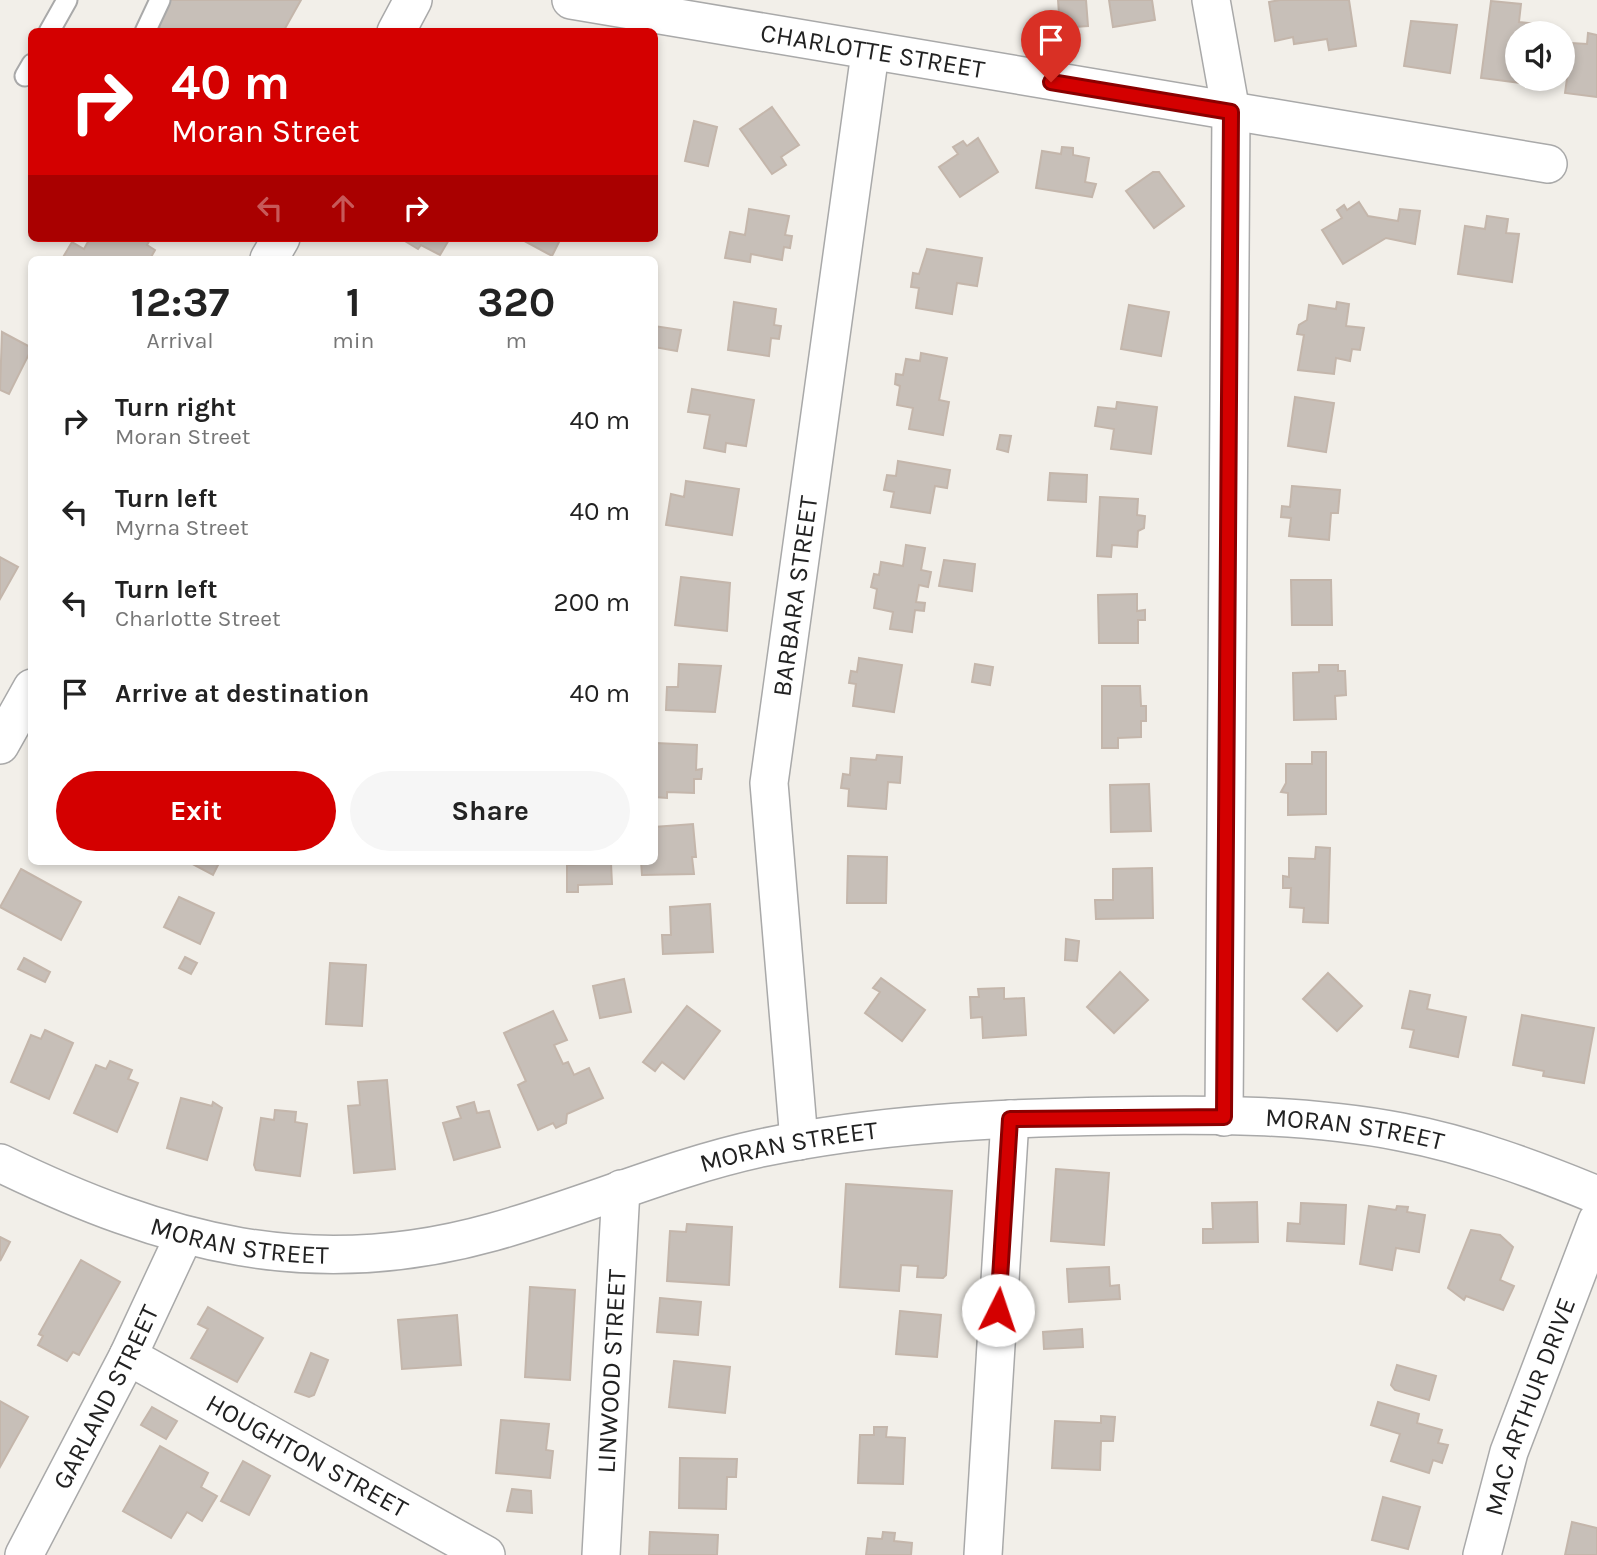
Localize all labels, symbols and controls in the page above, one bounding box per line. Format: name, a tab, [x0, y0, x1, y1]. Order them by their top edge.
pin	[1021, 10, 1081, 82]
street label: CHARLOTTE STREET	[758, 17, 987, 85]
icon: arrive	[1032, 21, 1070, 59]
map controls	[1505, 21, 1575, 91]
button: sound	[1505, 21, 1575, 91]
text: 40 m	[171, 54, 290, 111]
icon: right	[56, 56, 147, 147]
text: Moran Street	[171, 113, 360, 150]
icon: left	[251, 189, 289, 227]
icon: ahead	[324, 189, 362, 227]
icon: right	[397, 189, 435, 227]
text: 12:37	[131, 277, 229, 327]
text: 1	[346, 277, 361, 327]
text: 320	[477, 277, 555, 327]
text: Arrival	[146, 327, 214, 354]
text: min	[332, 327, 374, 354]
text: m	[505, 327, 527, 354]
text: Turn right	[115, 392, 236, 423]
icon: right	[56, 402, 94, 440]
text: 40 m	[570, 405, 630, 436]
text: Moran Street	[115, 423, 251, 450]
text: Turn left	[115, 483, 217, 514]
icon: left	[56, 493, 94, 531]
street label: BARBARA STREET	[766, 494, 824, 698]
text: 40 m	[570, 496, 630, 527]
text: Myrna Street	[115, 514, 249, 541]
text: Turn left	[115, 574, 217, 605]
icon: left	[56, 584, 94, 622]
text: 200 m	[554, 587, 630, 618]
text: Charlotte Street	[115, 605, 281, 632]
icon: arrive	[56, 675, 94, 713]
text: Arrive at destination	[115, 678, 369, 709]
text: 40 m	[570, 678, 630, 709]
button: Exit	[56, 771, 336, 851]
button: Share	[350, 771, 630, 851]
street label: MORAN STREET	[1264, 1101, 1448, 1157]
street label: MORAN STREET	[696, 1114, 879, 1179]
street label: MORAN STREET	[147, 1210, 329, 1270]
street label: LINWOOD STREET	[590, 1268, 632, 1474]
position arrow	[961, 1273, 1035, 1347]
street label: MAC ARTHUR DRIVE	[1478, 1293, 1582, 1519]
street label: GARLAND STREET	[46, 1300, 165, 1494]
street label: HOUGHTON STREET	[201, 1387, 413, 1524]

